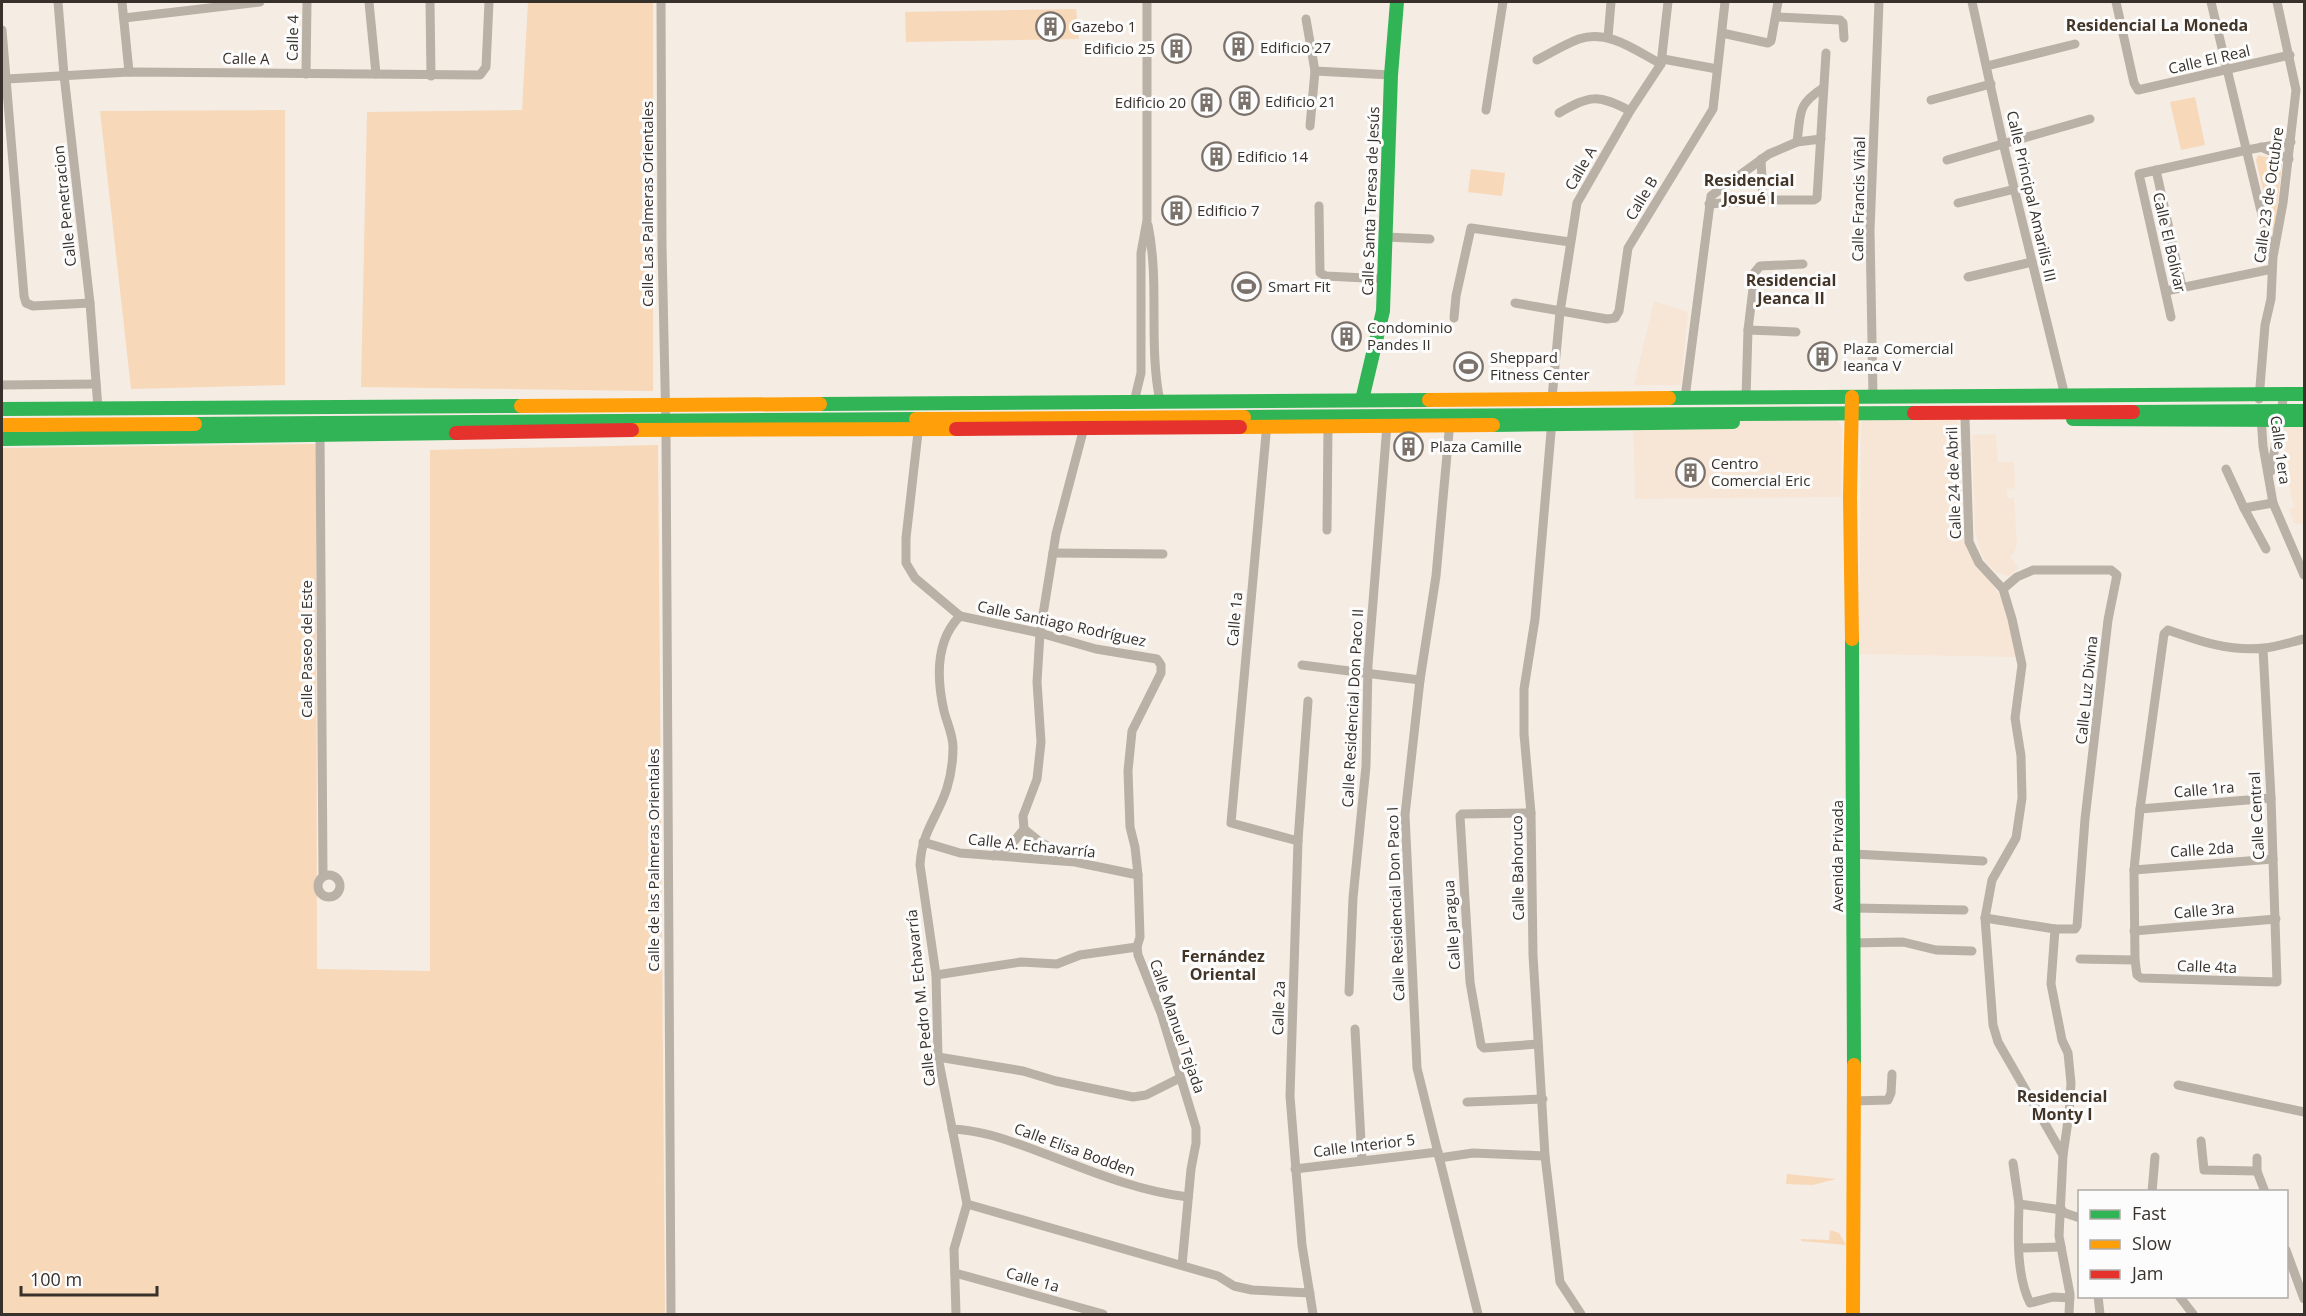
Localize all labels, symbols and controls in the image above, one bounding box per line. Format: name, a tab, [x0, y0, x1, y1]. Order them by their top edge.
building icon: Gazebo 1	[1034, 10, 1066, 42]
street label: Calle 4	[282, 14, 302, 61]
district label: Residencial La Moneda	[2066, 14, 2248, 36]
place label: Gazebo 1	[1071, 16, 1136, 36]
building icon: Edificio 27	[1223, 31, 1255, 63]
building icon: Edificio 25	[1160, 32, 1192, 64]
place label: Edificio 27	[1260, 37, 1331, 57]
place label: Edificio 25	[1084, 38, 1155, 58]
street label: Calle El Real	[2166, 40, 2252, 78]
street label: Calle A	[222, 48, 270, 68]
building icon: Edificio 21	[1228, 85, 1260, 117]
building icon: Edificio 20	[1191, 86, 1223, 118]
place label: Edificio 21	[1265, 91, 1336, 111]
place label: Edificio 20	[1115, 92, 1186, 112]
street label: Calle Las Palmeras Orientales	[637, 101, 657, 307]
street label: Calle Santa Teresa de Jesús	[1357, 106, 1383, 296]
street label: Calle Principal Amarilis III	[2003, 109, 2061, 283]
street label: Calle 23 de Octubre	[2249, 126, 2287, 264]
street label: Calle Francis Viñal	[1847, 136, 1869, 262]
building icon: Edificio 14	[1200, 140, 1232, 172]
street label: Calle A	[1560, 142, 1601, 193]
street label: Calle Penetracion	[48, 144, 80, 268]
place label: Edificio 14	[1237, 146, 1309, 166]
district label: Residencial Josué I	[1704, 169, 1794, 209]
street label: Calle B	[1620, 173, 1662, 223]
street label: Calle El Bolívar	[2149, 190, 2191, 294]
building icon: Edificio 7	[1160, 194, 1192, 226]
place label: Edificio 7	[1197, 200, 1260, 220]
district label: Residencial Jeanca II	[1746, 269, 1836, 309]
sports icon: Smart Fit	[1231, 270, 1263, 302]
place label: Smart Fit	[1268, 276, 1331, 296]
place label: Condominio Pandes II	[1367, 317, 1453, 354]
building icon: Condominio Pandes II	[1330, 320, 1362, 352]
place label: Plaza Comercial Ieanca V	[1843, 338, 1953, 375]
building icon: Plaza Comercial Ieanca V	[1806, 341, 1838, 373]
place label: Sheppard Fitness Center	[1490, 347, 1590, 384]
sports icon: Sheppard Fitness Center	[1453, 350, 1485, 382]
street label: Calle 1era	[2266, 414, 2296, 486]
street label: Calle 24 de Abril	[1941, 426, 1965, 540]
building icon: Plaza Camille	[1393, 430, 1425, 462]
place label: Plaza Camille	[1430, 436, 1522, 456]
place label: Centro Comercial Eric	[1711, 453, 1810, 490]
building icon: Centro Comercial Eric	[1674, 456, 1706, 488]
street label: Calle Paseo del Este	[296, 580, 316, 718]
street label: Calle 1a	[1222, 591, 1246, 647]
street label: Calle Santiago Rodríguez	[976, 595, 1148, 651]
street label: Calle Residencial Don Paco II	[1337, 608, 1367, 808]
street label: Calle Luz Divina	[2070, 635, 2102, 745]
street label: Calle de las Palmeras Orientales	[643, 748, 663, 972]
street label: Calle Central	[2244, 771, 2268, 861]
street label: Calle 1ra	[2173, 776, 2235, 802]
street label: Avenida Privada	[1827, 800, 1847, 912]
street label: Calle Residencial Don Paco I	[1382, 806, 1408, 1002]
street label: Calle Bahoruco	[1506, 815, 1528, 921]
street label: Calle A. Echavarría	[967, 828, 1097, 862]
street label: Calle 2da	[2169, 837, 2235, 861]
street label: Calle Jaragua	[1438, 879, 1464, 971]
street label: Calle 3ra	[2173, 897, 2235, 923]
street label: Calle Pedro M. Echavarría	[901, 908, 939, 1088]
district label: Fernández Oriental	[1181, 945, 1265, 985]
street label: Calle 4ta	[2177, 955, 2237, 977]
street label: Calle Manuel Tejada	[1146, 956, 1210, 1096]
street label: Calle 2a	[1267, 980, 1289, 1036]
district label: Residencial Monty I	[2017, 1085, 2107, 1125]
street label: Calle Elisa Bodden	[1012, 1118, 1138, 1180]
street label: Calle Interior 5	[1312, 1129, 1416, 1161]
legend	[2078, 1190, 2288, 1298]
text: Fast	[2132, 1201, 2166, 1225]
text: Slow	[2132, 1231, 2171, 1255]
scale bar	[21, 1259, 158, 1297]
text: Jam	[2130, 1261, 2164, 1285]
street label: Calle 1a	[1004, 1262, 1062, 1296]
text: 100 m	[30, 1267, 82, 1291]

